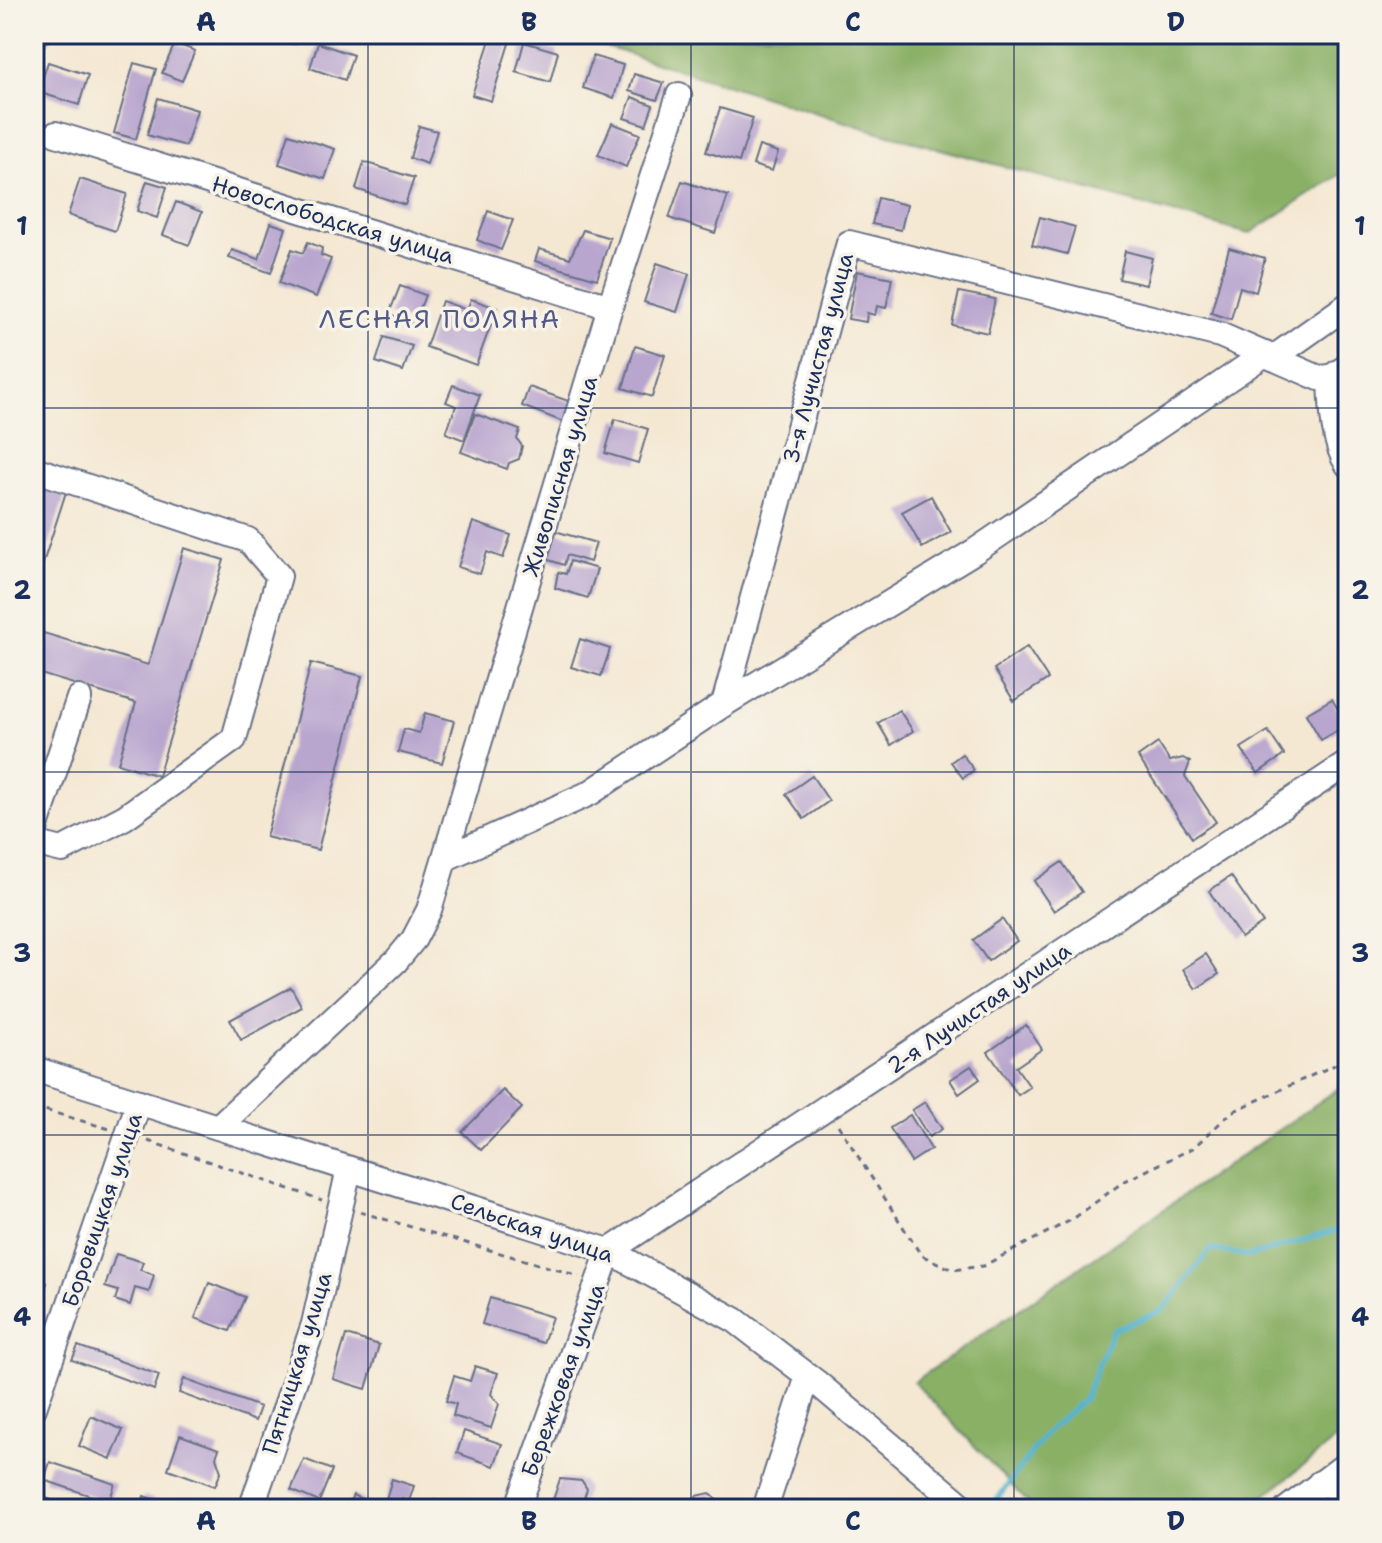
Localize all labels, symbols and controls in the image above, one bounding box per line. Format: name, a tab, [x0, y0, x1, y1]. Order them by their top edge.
text: A	[196, 4, 216, 39]
text: B	[521, 4, 537, 39]
text: C	[845, 4, 861, 39]
text: D	[1167, 4, 1185, 39]
street label: Новослободская улица	[208, 169, 458, 271]
text: 1	[16, 208, 28, 243]
text: 1	[1354, 208, 1366, 243]
street label: 3-я Лучистая улица	[776, 249, 860, 467]
district label: ЛЕСНАЯ ПОЛЯНА	[319, 301, 561, 336]
street label: Живописная улица	[516, 372, 604, 580]
text: 2	[13, 572, 31, 607]
text: 2	[1351, 572, 1369, 607]
text: 3	[13, 935, 31, 970]
text: 3	[1351, 935, 1369, 970]
street label: 2-я Лучистая улица	[881, 936, 1077, 1080]
street label: Боровицкая улица	[55, 1109, 149, 1311]
street label: Сельская улица	[447, 1187, 618, 1270]
street label: Пятницкая улица	[256, 1268, 339, 1458]
street label: Бережковая улица	[515, 1279, 612, 1481]
text: 4	[13, 1299, 31, 1334]
text: 4	[1351, 1299, 1369, 1334]
text: A	[196, 1503, 216, 1538]
text: B	[521, 1503, 537, 1538]
text: C	[845, 1503, 861, 1538]
text: D	[1167, 1503, 1185, 1538]

